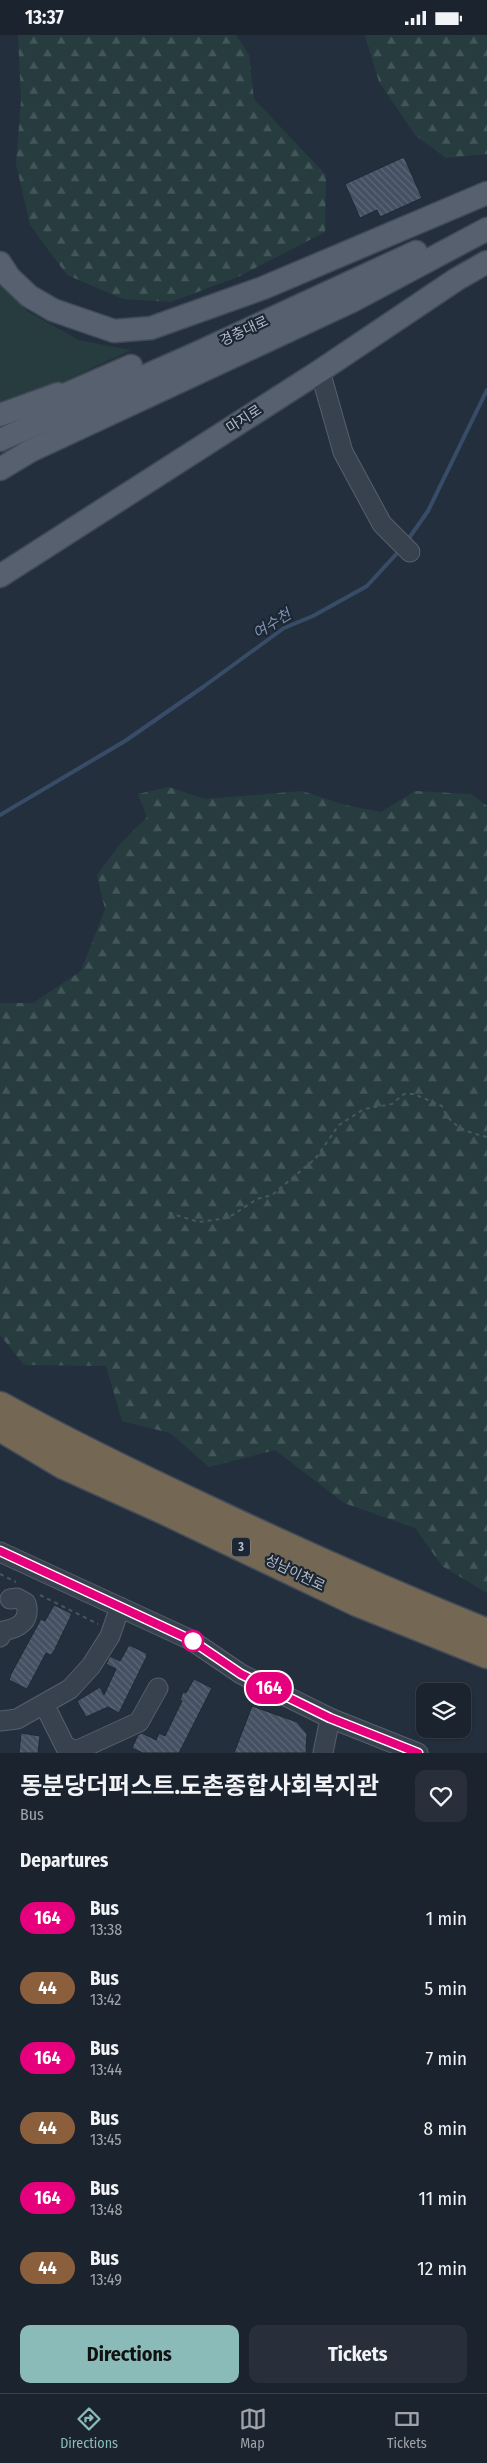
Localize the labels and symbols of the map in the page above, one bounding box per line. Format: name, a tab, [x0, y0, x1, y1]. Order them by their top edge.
street label: 경충대로	[217, 312, 271, 350]
street label: 마지로	[223, 401, 265, 437]
water label: 여수천	[250, 604, 296, 643]
road number: 3	[232, 1537, 250, 1556]
street label: 성남이천로	[262, 1551, 328, 1595]
unlabelled marker	[182, 1630, 204, 1652]
line badge: 164	[240, 1672, 298, 1704]

